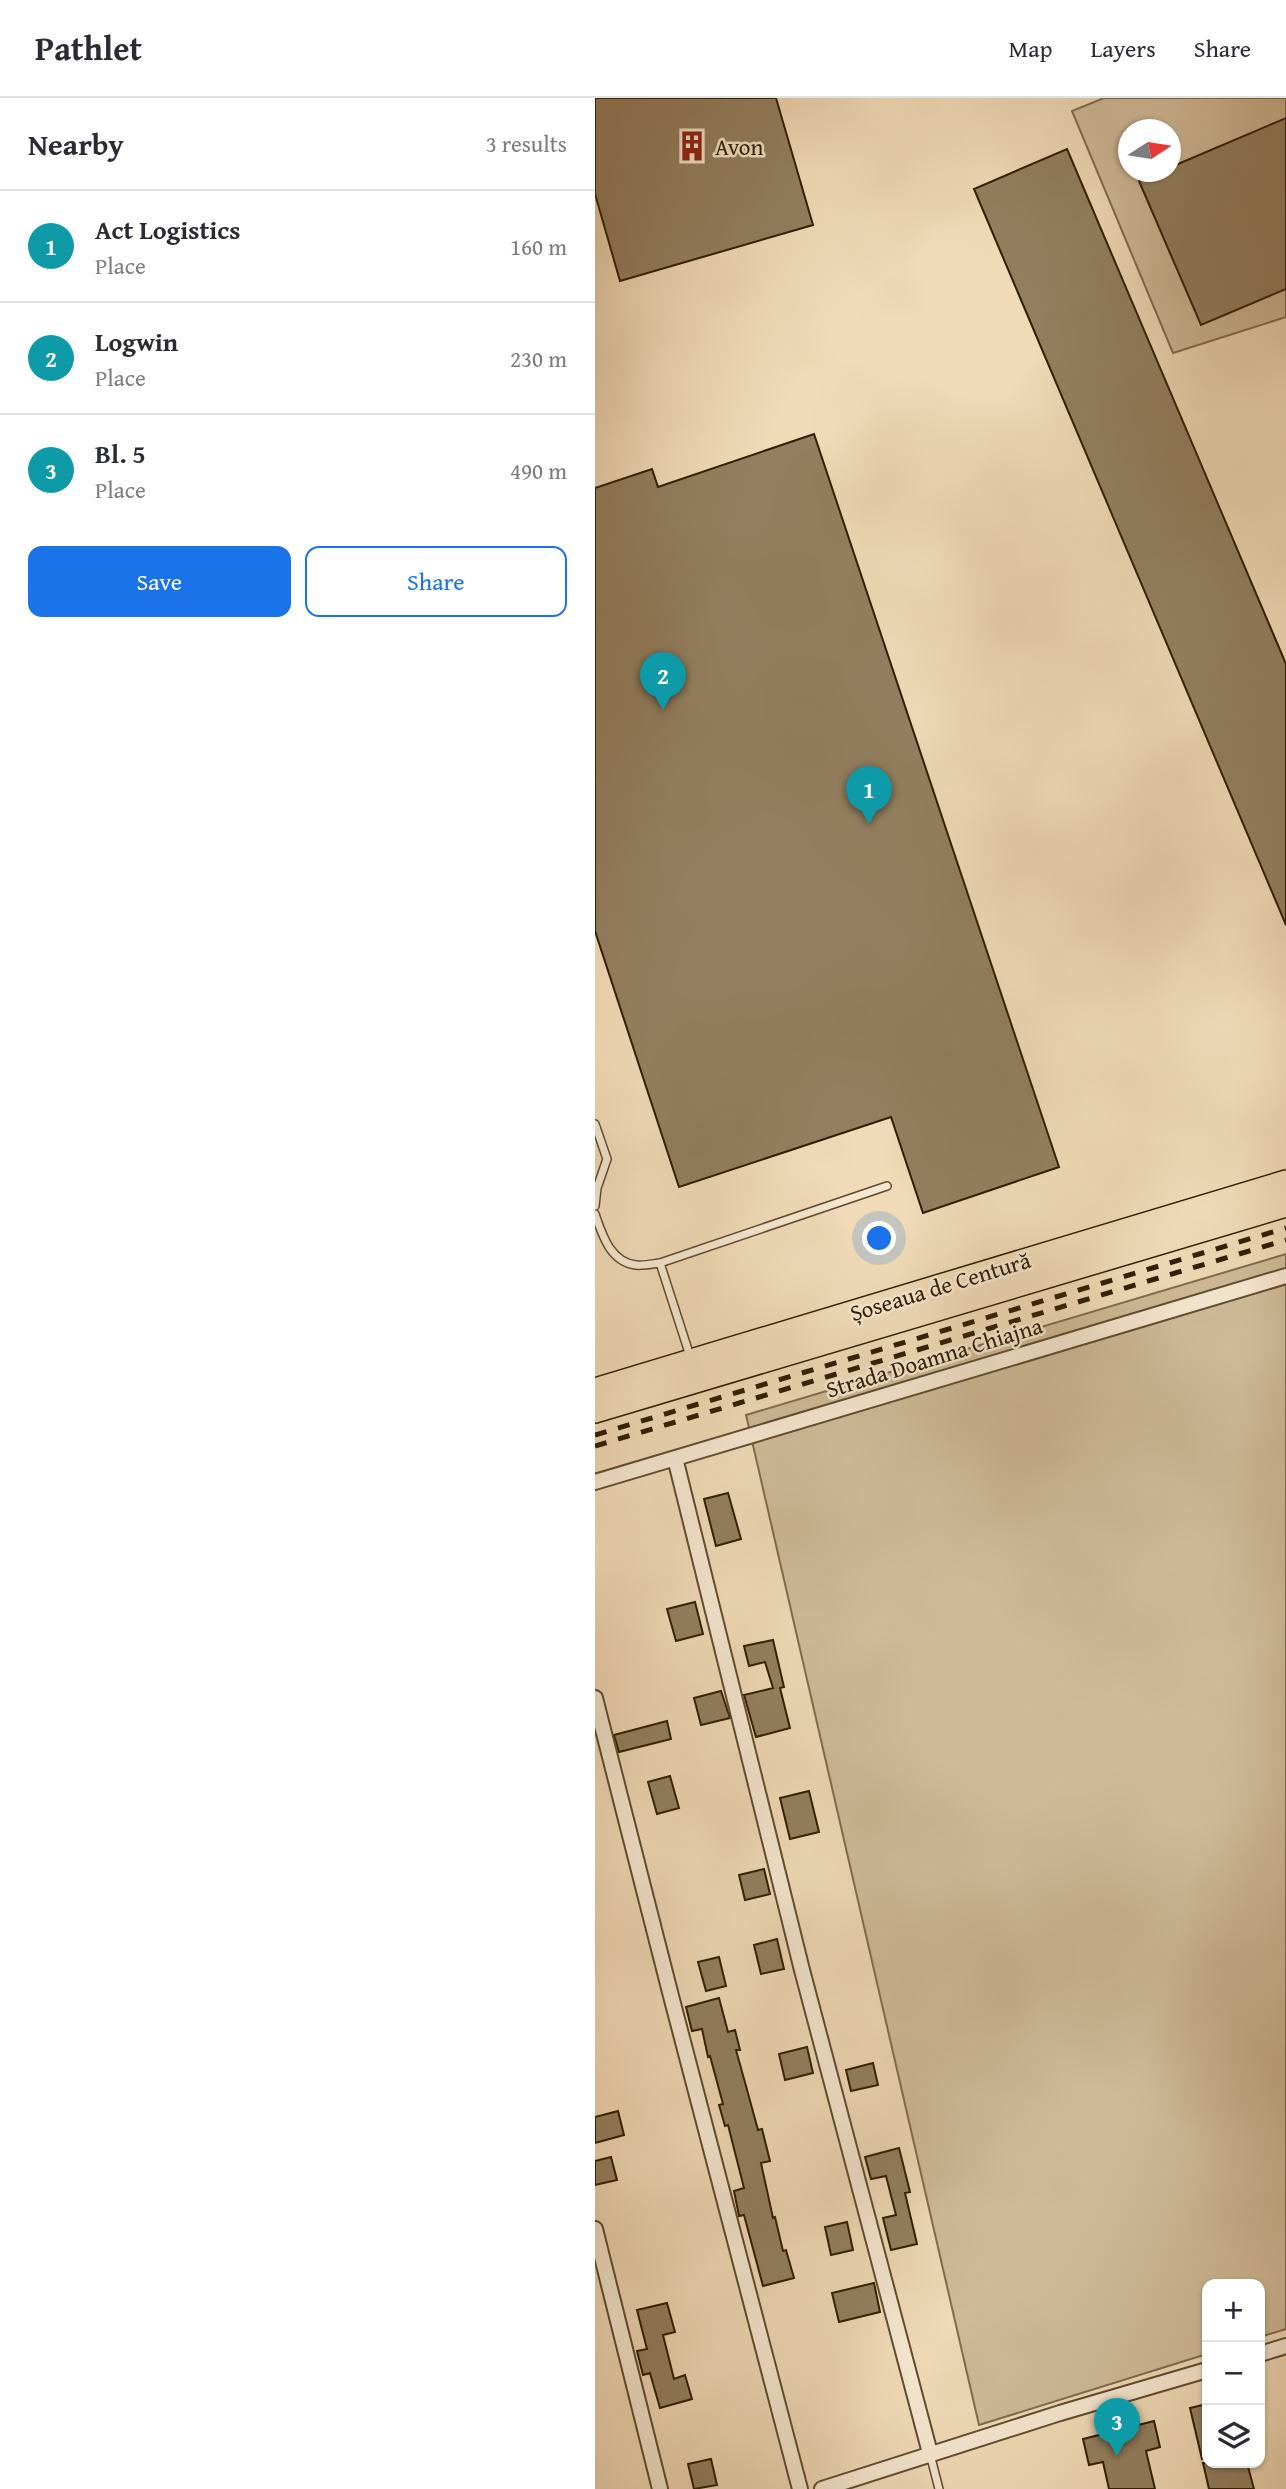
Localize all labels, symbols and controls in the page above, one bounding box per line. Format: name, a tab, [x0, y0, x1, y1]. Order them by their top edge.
text: Pathlet	[35, 24, 142, 72]
text: Map	[1009, 31, 1052, 66]
text: Layers	[1090, 31, 1156, 66]
text: Share	[1194, 31, 1251, 66]
north arrow	[1118, 119, 1181, 182]
text: Nearby	[28, 122, 124, 166]
text: 3 results	[486, 127, 567, 160]
building icon: Avon	[675, 129, 709, 163]
place label: Avon	[715, 130, 764, 163]
text: Act Logistics	[95, 210, 241, 249]
text: 1	[45, 230, 57, 263]
text: 160 m	[510, 230, 567, 263]
text: Place	[95, 249, 146, 282]
text: Logwin	[95, 322, 178, 361]
text: 2	[45, 342, 57, 375]
text: 230 m	[510, 342, 567, 375]
text: Place	[95, 361, 146, 394]
text: Bl. 5	[95, 434, 146, 473]
text: 3	[45, 454, 57, 487]
text: 490 m	[510, 454, 567, 487]
text: Place	[95, 473, 146, 506]
button: Save	[28, 546, 291, 617]
button: Share	[305, 546, 567, 617]
pin: 2	[640, 652, 686, 710]
pin: 1	[846, 766, 892, 824]
your location	[862, 1221, 896, 1255]
street label: Șoseaua de Centură	[846, 1243, 1035, 1329]
street label: Strada Doamna Chiajna	[822, 1308, 1046, 1406]
map controls	[1202, 2279, 1265, 2468]
button: +	[1202, 2279, 1265, 2342]
button: −	[1202, 2342, 1265, 2405]
pin: 3	[1094, 2398, 1140, 2456]
button: layers	[1202, 2405, 1265, 2468]

